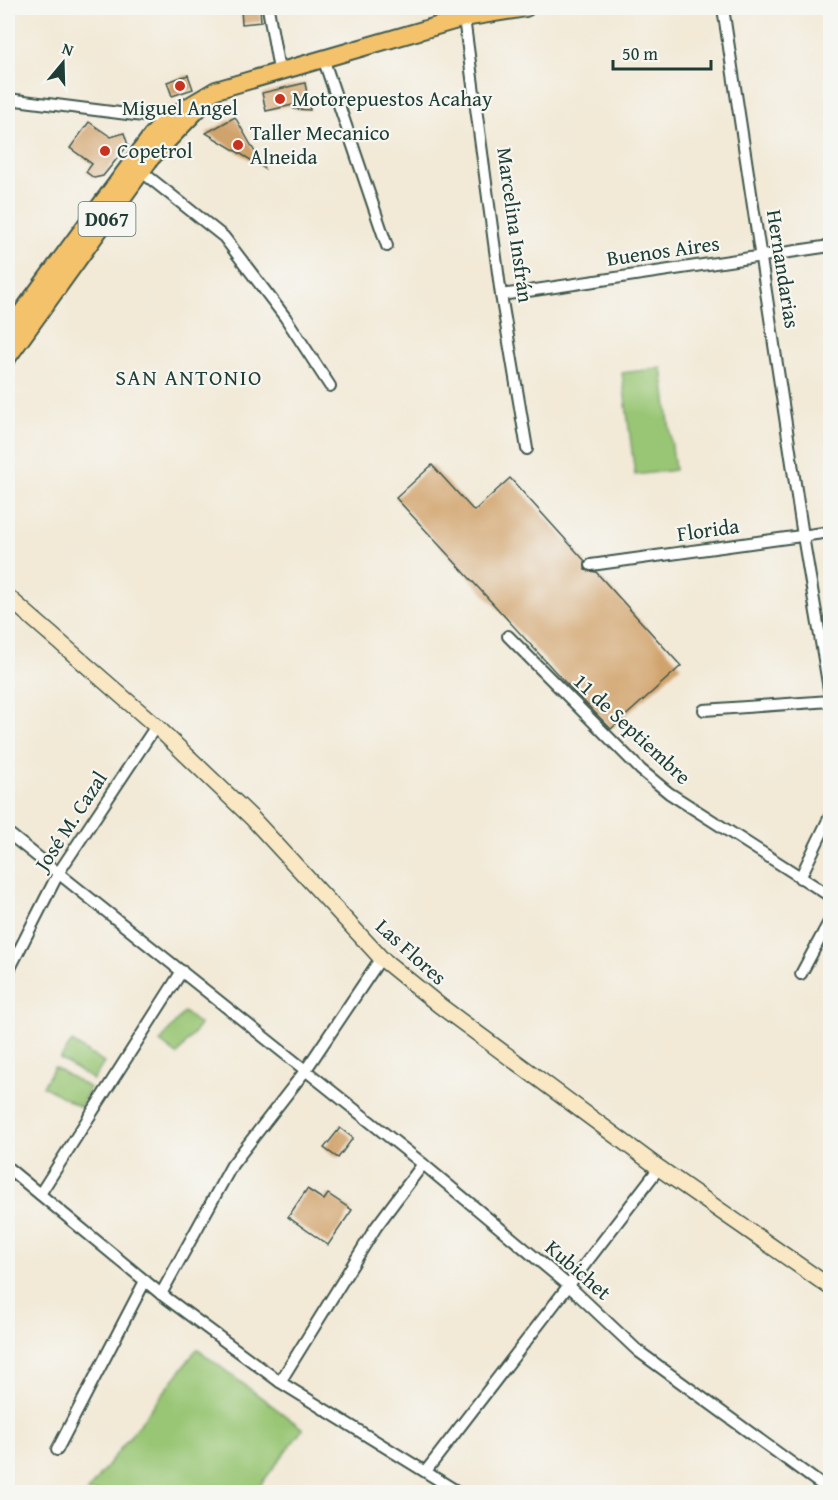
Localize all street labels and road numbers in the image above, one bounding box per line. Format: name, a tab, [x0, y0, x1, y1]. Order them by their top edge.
street label: Marcelina Insfrán	[489, 145, 542, 305]
road number: D067	[78, 202, 136, 236]
street label: Hernandarias	[759, 207, 808, 331]
street label: Buenos Aires	[604, 227, 721, 274]
street label: Florida	[675, 510, 741, 549]
street label: 11 de Septiembre	[566, 666, 698, 792]
street label: José M. Cazal	[25, 765, 115, 879]
street label: Las Flores	[369, 911, 454, 992]
street label: Kubichet	[538, 1232, 619, 1307]

